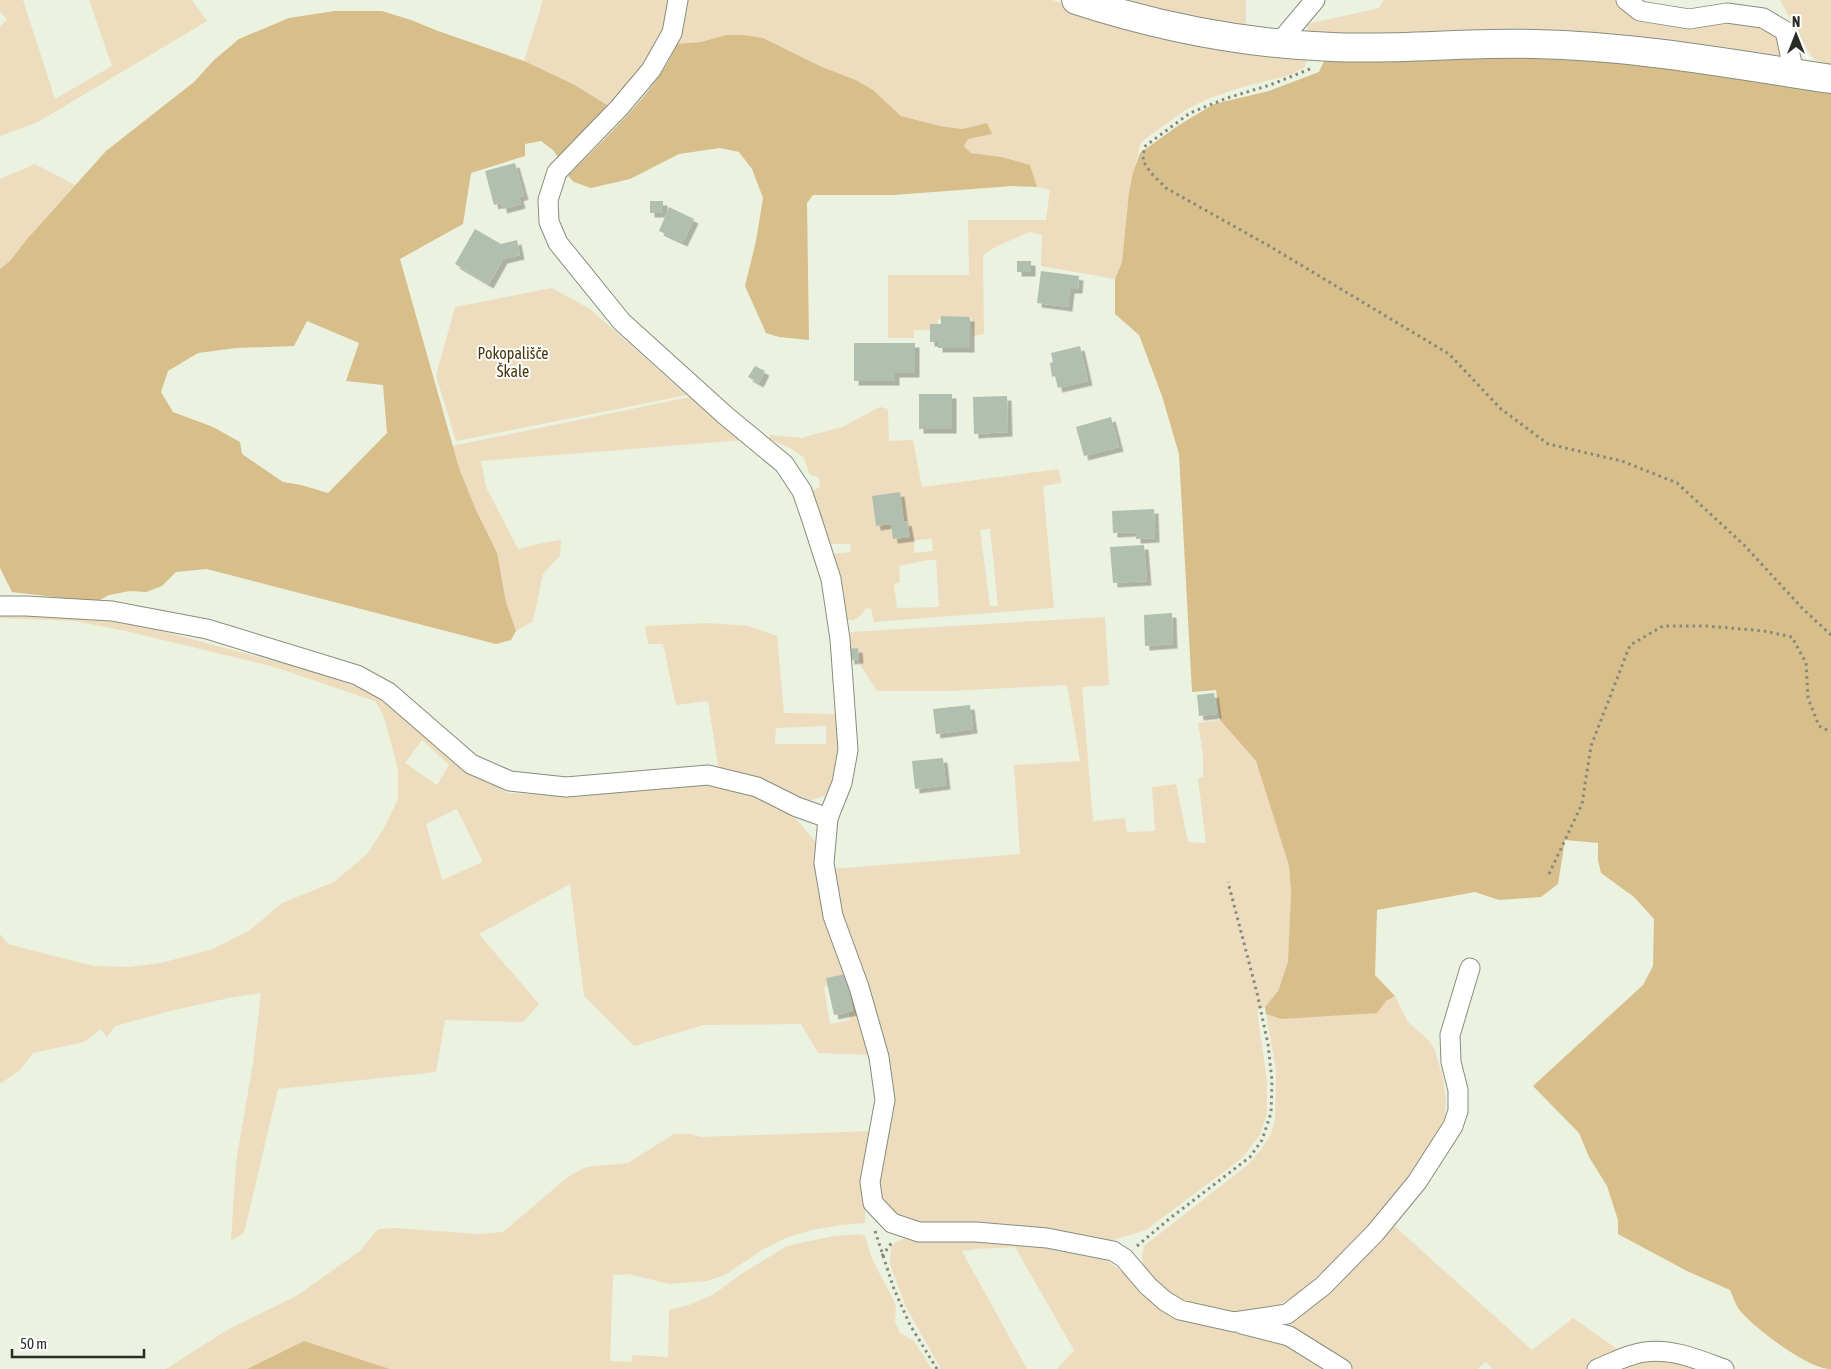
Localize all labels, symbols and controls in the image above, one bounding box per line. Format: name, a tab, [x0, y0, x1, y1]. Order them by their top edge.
north arrow	[1771, 10, 1821, 60]
text: N	[1792, 14, 1800, 30]
park label: Pokopališče Škale	[477, 344, 549, 380]
scale bar	[12, 1326, 145, 1358]
text: 50 m	[20, 1335, 47, 1352]

